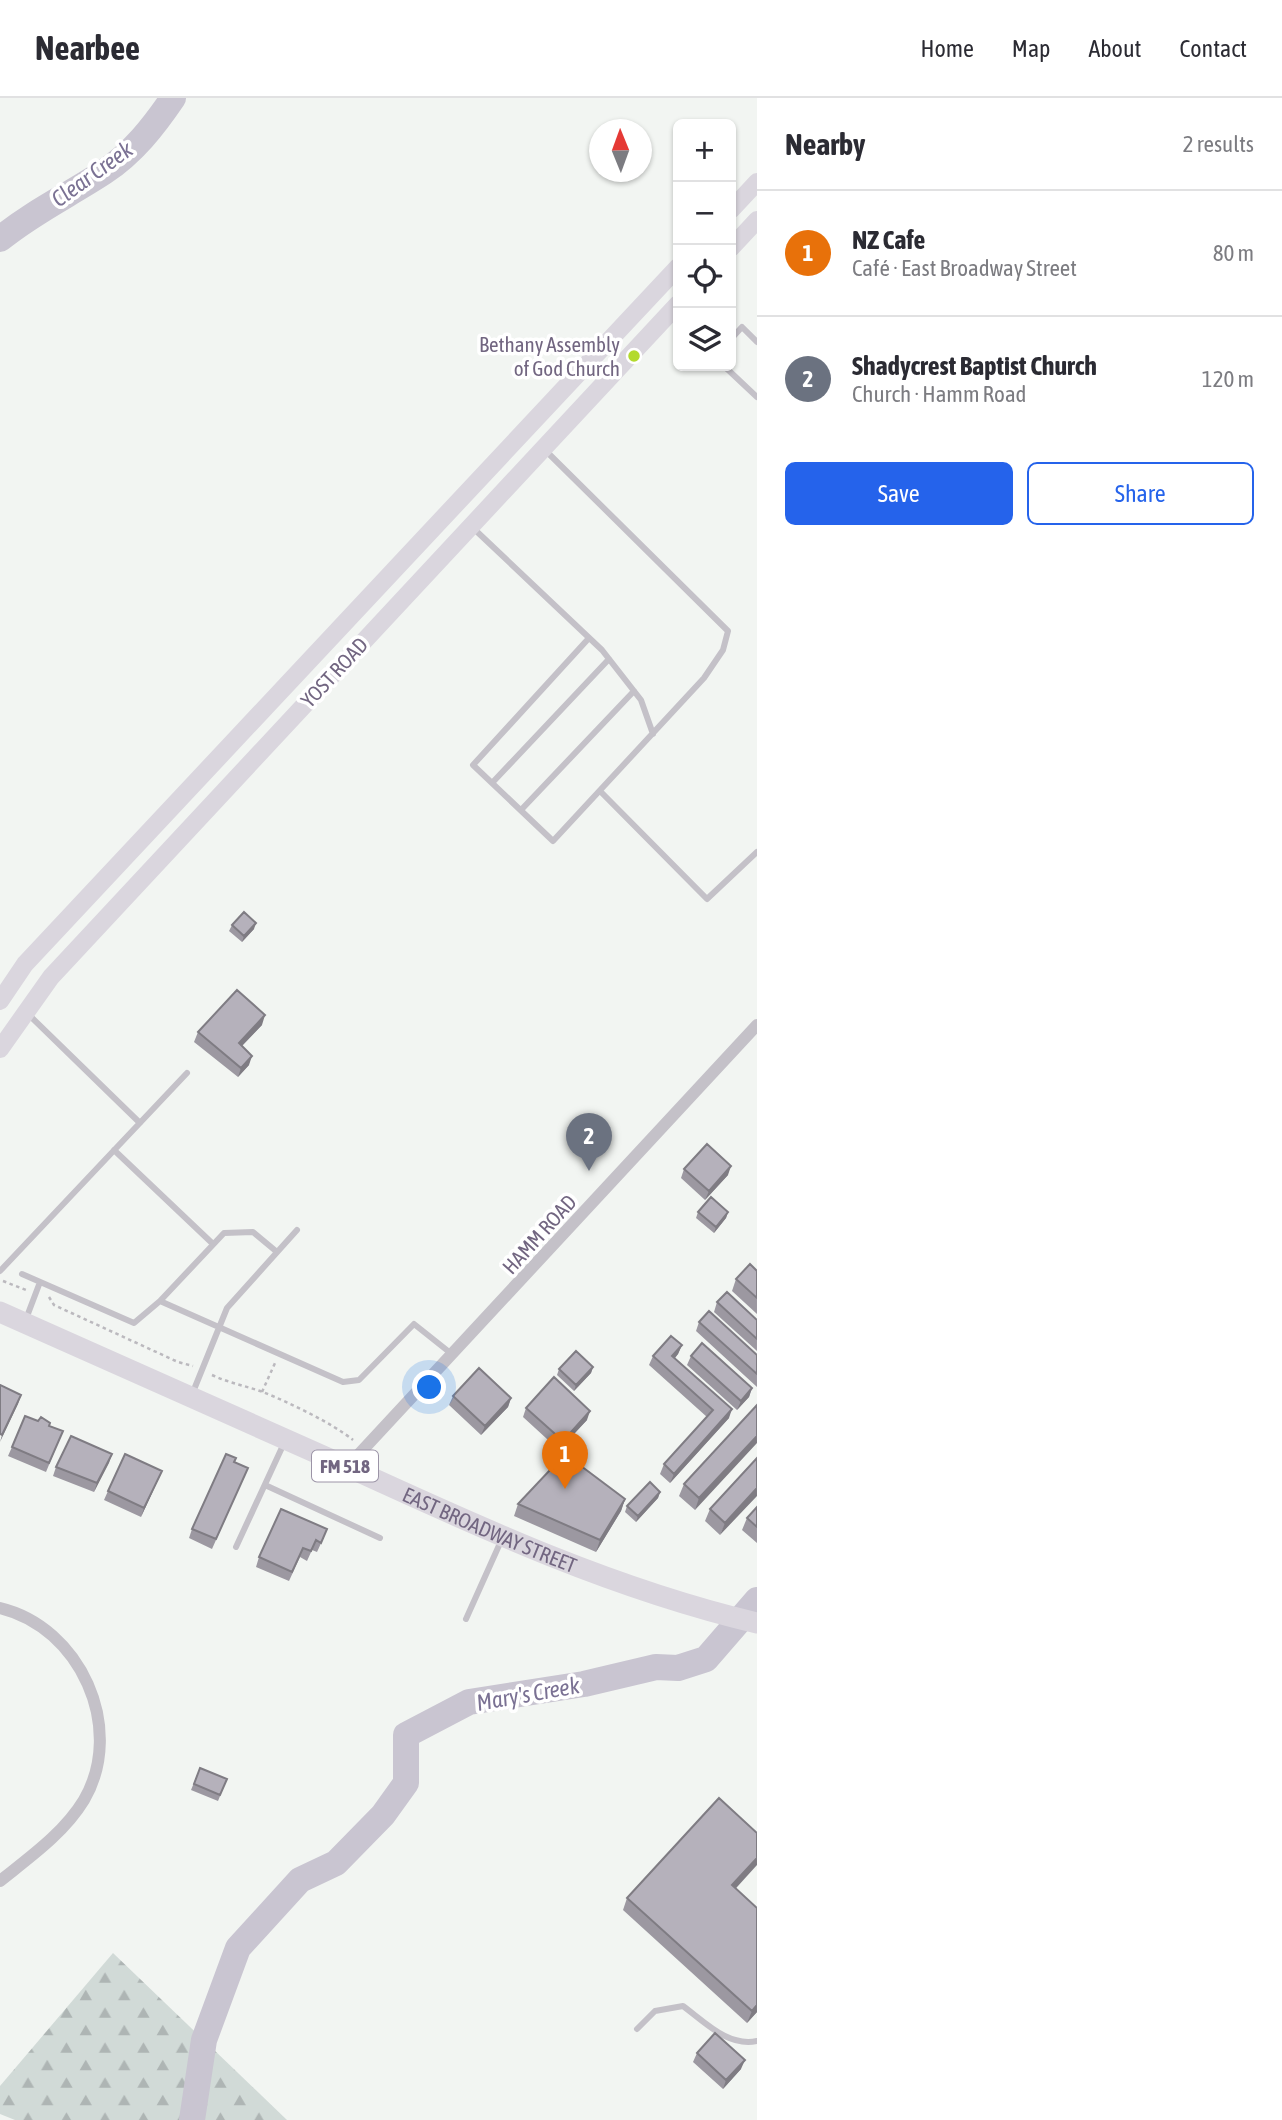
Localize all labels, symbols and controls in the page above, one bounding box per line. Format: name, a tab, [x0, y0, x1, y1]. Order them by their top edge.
text: Nearbee	[35, 29, 140, 67]
text: Home	[920, 35, 974, 62]
text: Map	[1012, 35, 1050, 62]
text: About	[1088, 35, 1141, 62]
text: Contact	[1179, 35, 1247, 62]
north arrow	[589, 119, 652, 182]
map controls	[673, 119, 736, 371]
button: +	[673, 119, 736, 182]
text: Nearby	[785, 127, 865, 161]
text: 2 results	[1183, 131, 1254, 157]
water label: Clear Creek	[46, 135, 138, 212]
button: −	[673, 182, 736, 245]
text: NZ Cafe	[852, 225, 925, 255]
text: 1	[803, 240, 813, 266]
text: 80 m	[1213, 240, 1254, 266]
button: locate	[673, 245, 736, 308]
text: Café · East Broadway Street	[852, 255, 1077, 281]
button: layers	[673, 308, 736, 371]
place label: Bethany Assembly of God Church	[479, 332, 620, 380]
marker: Bethany Assembly of God Church	[626, 348, 642, 364]
text: Shadycrest Baptist Church	[852, 351, 1097, 381]
text: 2	[803, 366, 813, 392]
text: 120 m	[1202, 366, 1254, 392]
text: Church · Hamm Road	[852, 381, 1027, 407]
button: Save	[785, 462, 1013, 525]
button: Share	[1027, 462, 1254, 525]
street label: YOST ROAD	[296, 632, 372, 712]
pin: 2	[566, 1113, 612, 1171]
street label: HAMM ROAD	[497, 1190, 581, 1278]
your location	[412, 1370, 446, 1404]
pin: 1	[542, 1431, 588, 1489]
road number: FM 518	[312, 1450, 378, 1482]
street label: EAST BROADWAY STREET	[399, 1482, 580, 1577]
water label: Mary's Creek	[474, 1672, 583, 1716]

